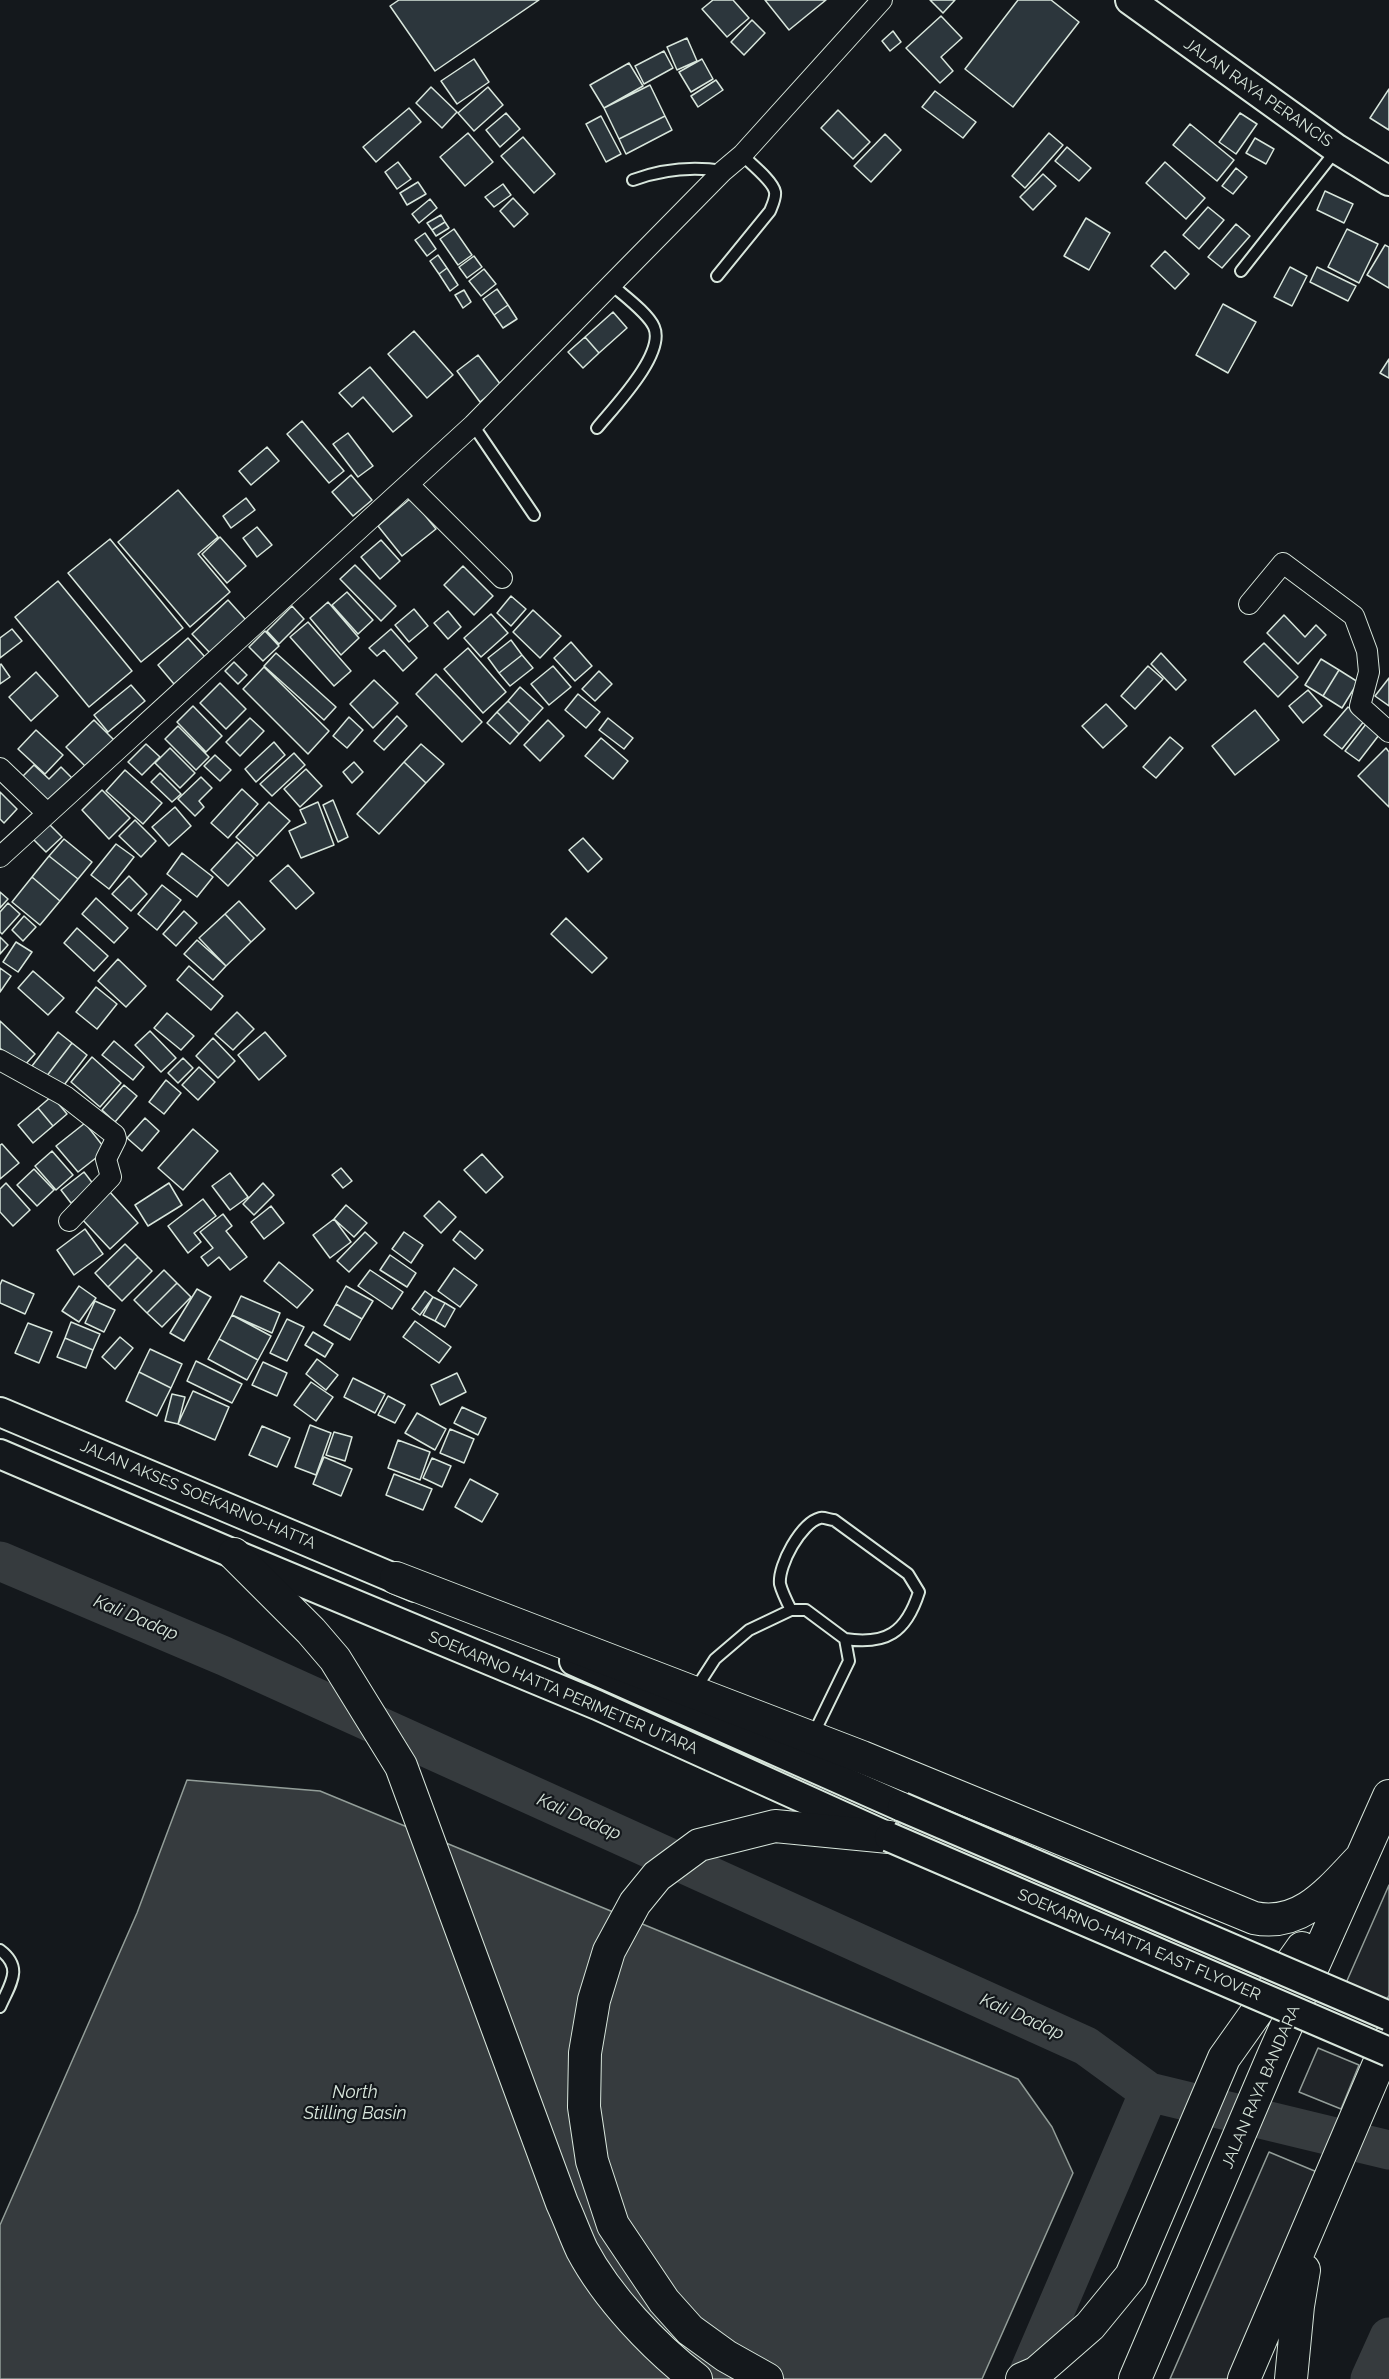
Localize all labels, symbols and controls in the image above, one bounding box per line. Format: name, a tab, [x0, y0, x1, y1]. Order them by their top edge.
street label: JALAN RAYA PERANCIS	[1180, 34, 1336, 152]
street label: JALAN AKSES SOEKARNO-HATTA	[77, 1437, 319, 1553]
water label: Kali Dadap	[91, 1591, 181, 1645]
street label: SOEKARNO HATTA PERIMETER UTARA	[425, 1627, 701, 1759]
water label: Kali Dadap	[534, 1789, 624, 1845]
street label: SOEKARNO-HATTA EAST FLYOVER	[1015, 1885, 1263, 2005]
water label: Kali Dadap	[977, 1989, 1067, 2045]
street label: JALAN RAYA BANDARA	[1218, 2002, 1304, 2172]
water label: North Stilling Basin	[303, 2082, 407, 2124]

